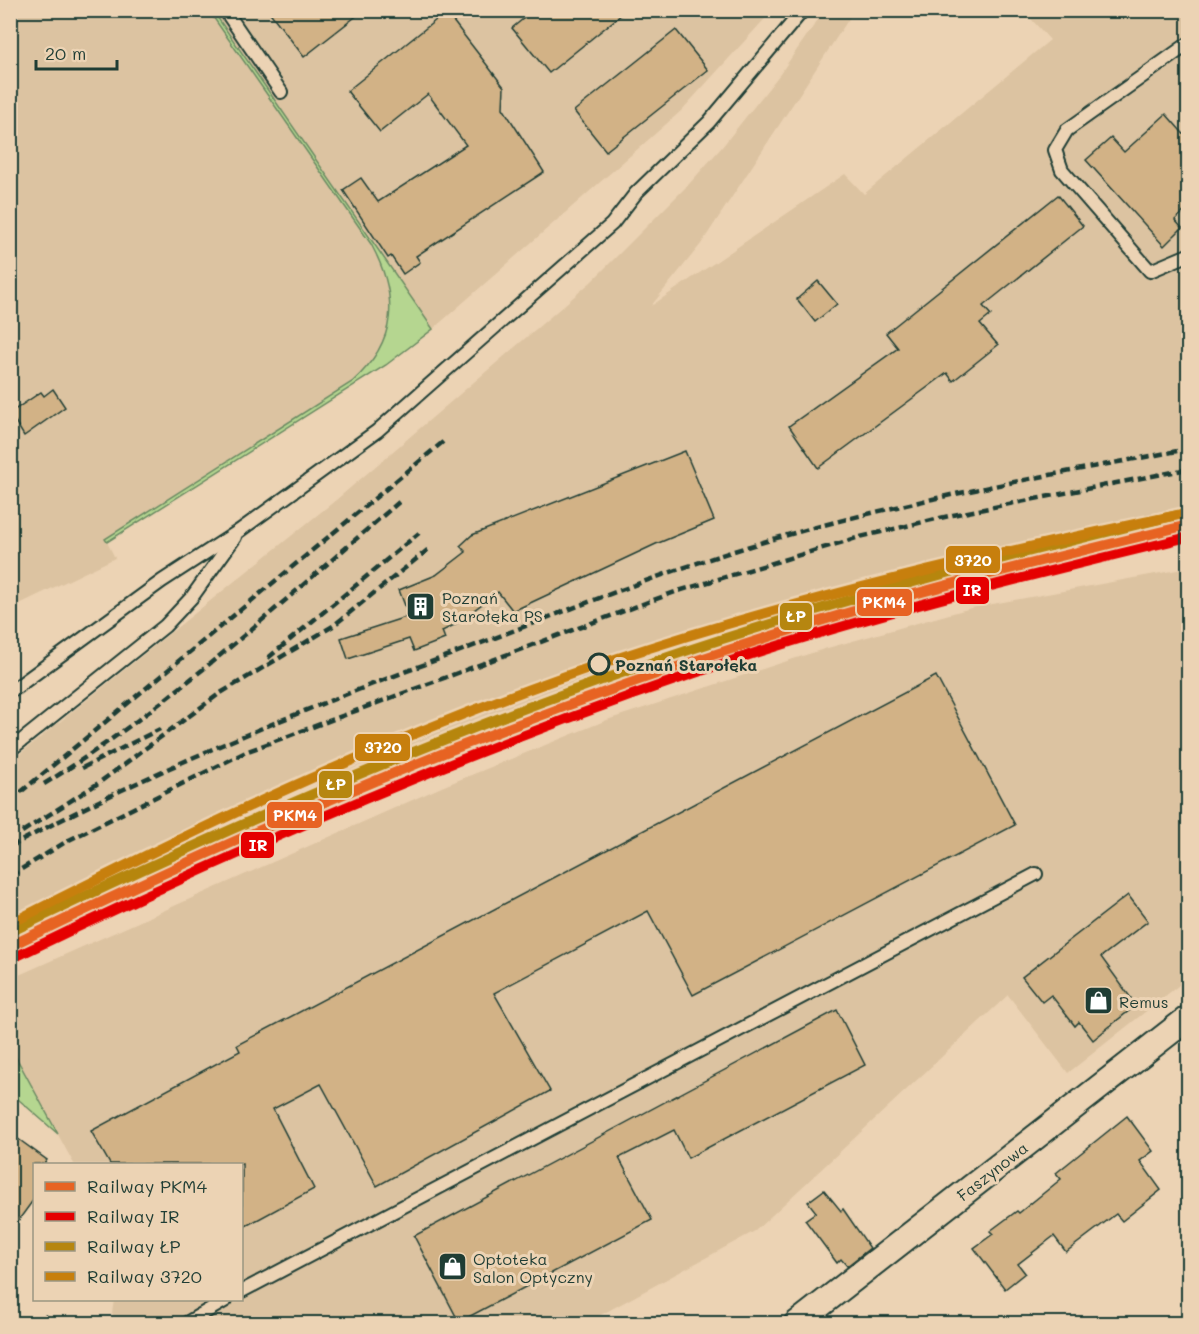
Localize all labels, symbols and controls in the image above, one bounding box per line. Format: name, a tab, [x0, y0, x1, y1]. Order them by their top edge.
scale bar	[36, 33, 117, 71]
text: 20 m	[45, 41, 86, 65]
line badge: 3720	[945, 545, 1001, 574]
text: 3720	[954, 549, 992, 570]
line badge: IR	[955, 576, 990, 605]
text: IR	[962, 579, 982, 600]
place label: Poznań Starołęka PS	[442, 587, 543, 626]
line badge: PKM4	[856, 588, 913, 617]
building icon: Poznań Starołęka PS	[405, 590, 437, 622]
text: PKM4	[862, 591, 906, 612]
line badge: ŁP	[779, 602, 813, 631]
text: ŁP	[785, 605, 806, 626]
marker: Poznań Starołęka	[588, 653, 610, 675]
place label: Poznań Starołęka	[615, 654, 758, 675]
line badge: 3720	[354, 733, 411, 762]
text: 3720	[364, 736, 402, 757]
line badge: ŁP	[318, 770, 353, 799]
text: ŁP	[325, 773, 346, 794]
line badge: PKM4	[266, 801, 323, 829]
text: PKM4	[273, 804, 317, 825]
line badge: IR	[240, 831, 275, 859]
text: IR	[248, 834, 268, 855]
shop icon: Remus	[1082, 985, 1114, 1017]
place label: Remus	[1119, 991, 1168, 1012]
street label: Faszynowa	[952, 1137, 1032, 1205]
legend	[33, 1163, 243, 1301]
text: Railway PKM4	[87, 1174, 207, 1198]
text: Railway IR	[87, 1204, 180, 1228]
text: Railway ŁP	[87, 1234, 181, 1258]
place label: Optoteka Salon Optyczny	[473, 1248, 593, 1287]
shop icon: Optoteka Salon Optyczny	[436, 1251, 468, 1283]
text: Railway 3720	[87, 1264, 202, 1288]

